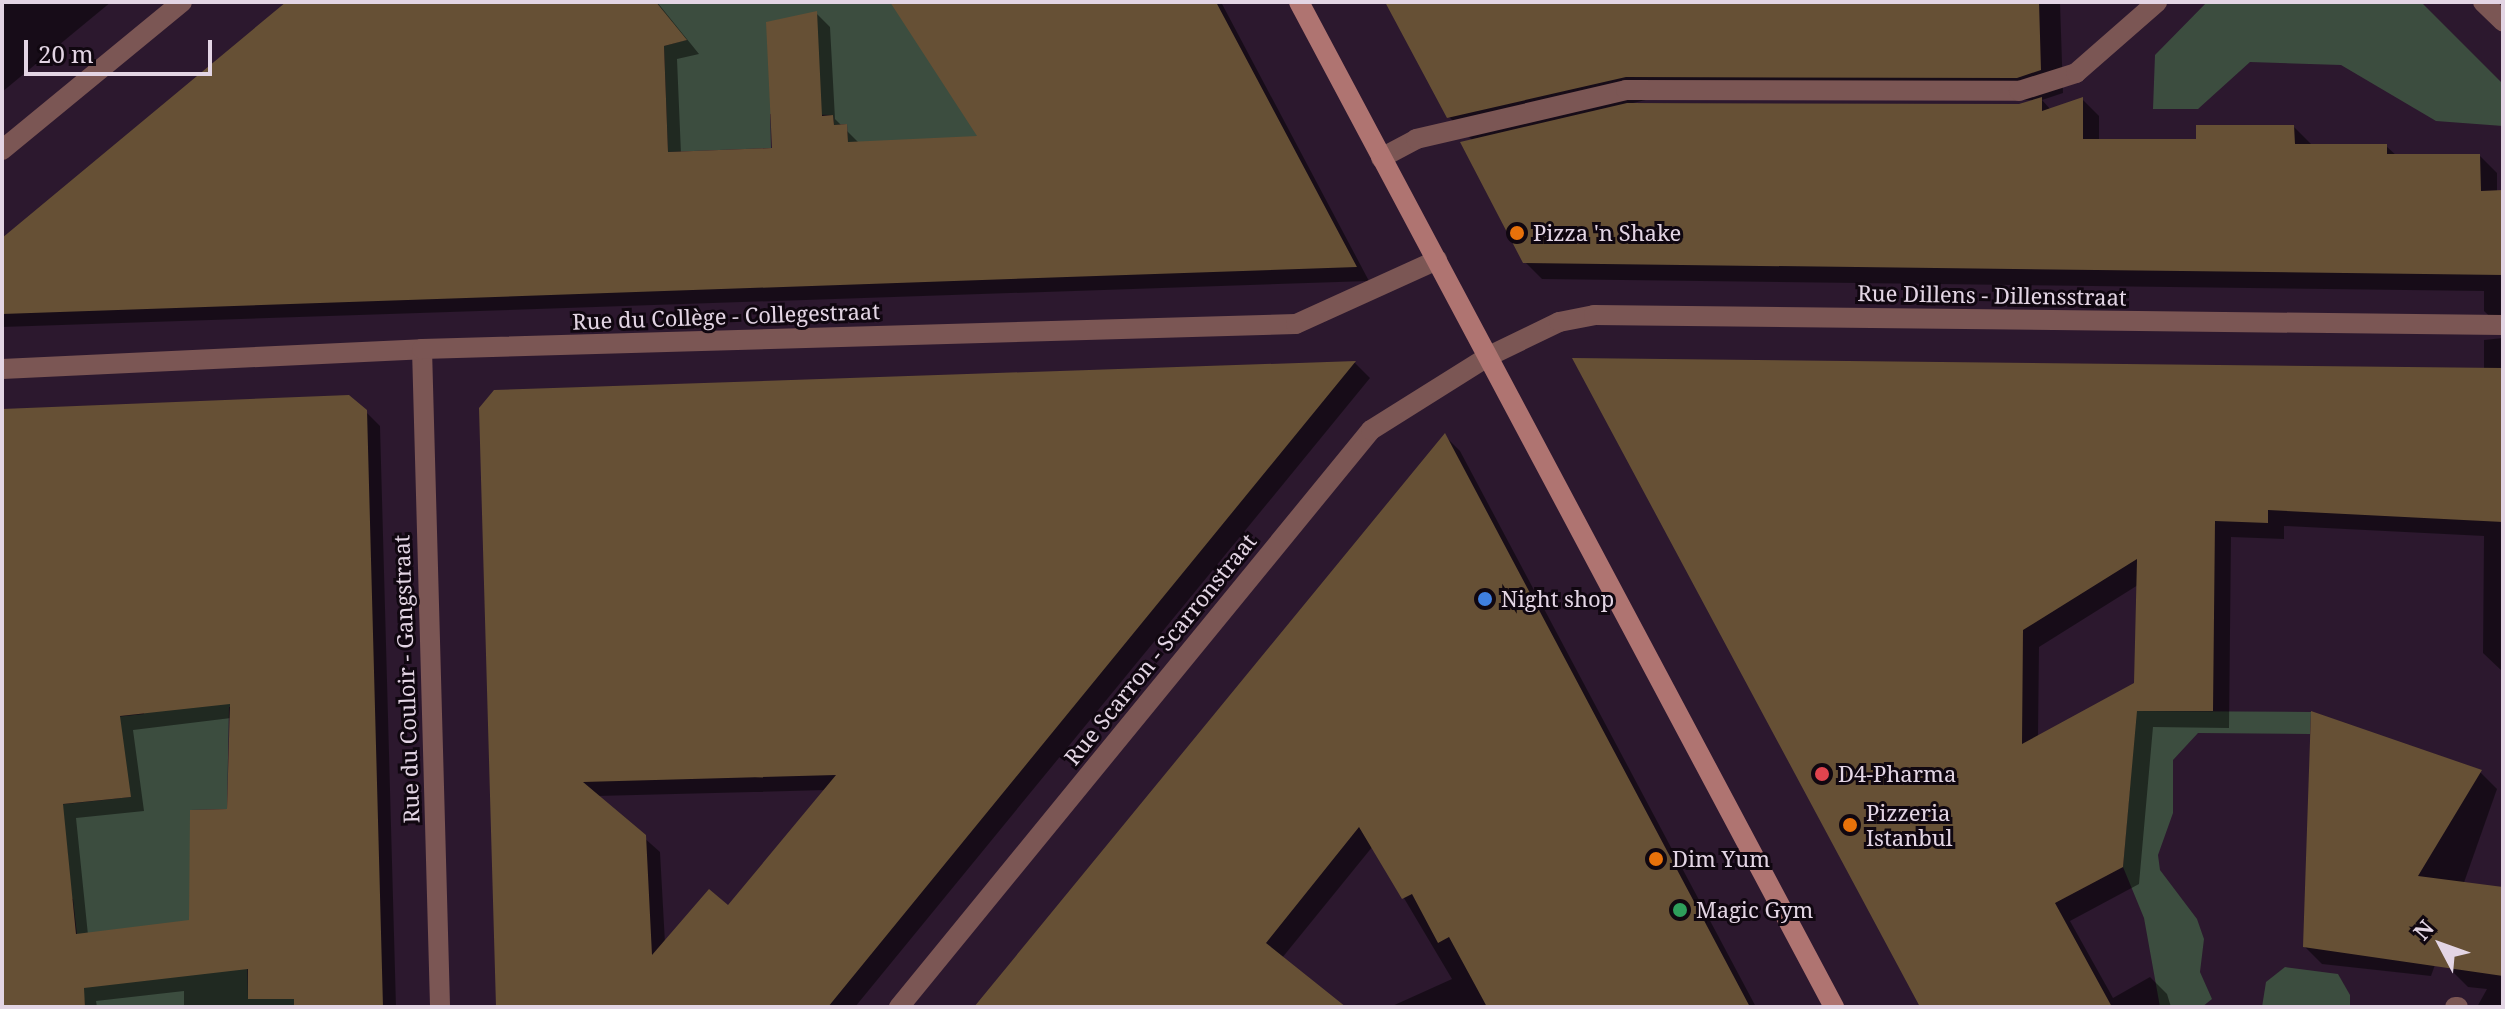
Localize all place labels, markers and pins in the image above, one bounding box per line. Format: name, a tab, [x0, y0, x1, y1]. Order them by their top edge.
place label: Pizza 'n Shake	[1533, 220, 1681, 246]
marker: Pizza 'n Shake	[1508, 224, 1526, 242]
place label: Night shop	[1501, 586, 1614, 612]
marker: Night shop	[1476, 590, 1494, 608]
place label: D4-Pharma	[1838, 761, 1956, 787]
marker: D4-Pharma	[1813, 765, 1831, 783]
place label: Pizzeria Istanbul	[1866, 799, 1953, 850]
marker: Pizzeria Istanbul	[1841, 816, 1859, 834]
place label: Dim Yum	[1672, 846, 1770, 872]
marker: Dim Yum	[1647, 850, 1665, 868]
place label: Magic Gym	[1696, 897, 1813, 923]
marker: Magic Gym	[1671, 901, 1689, 919]

